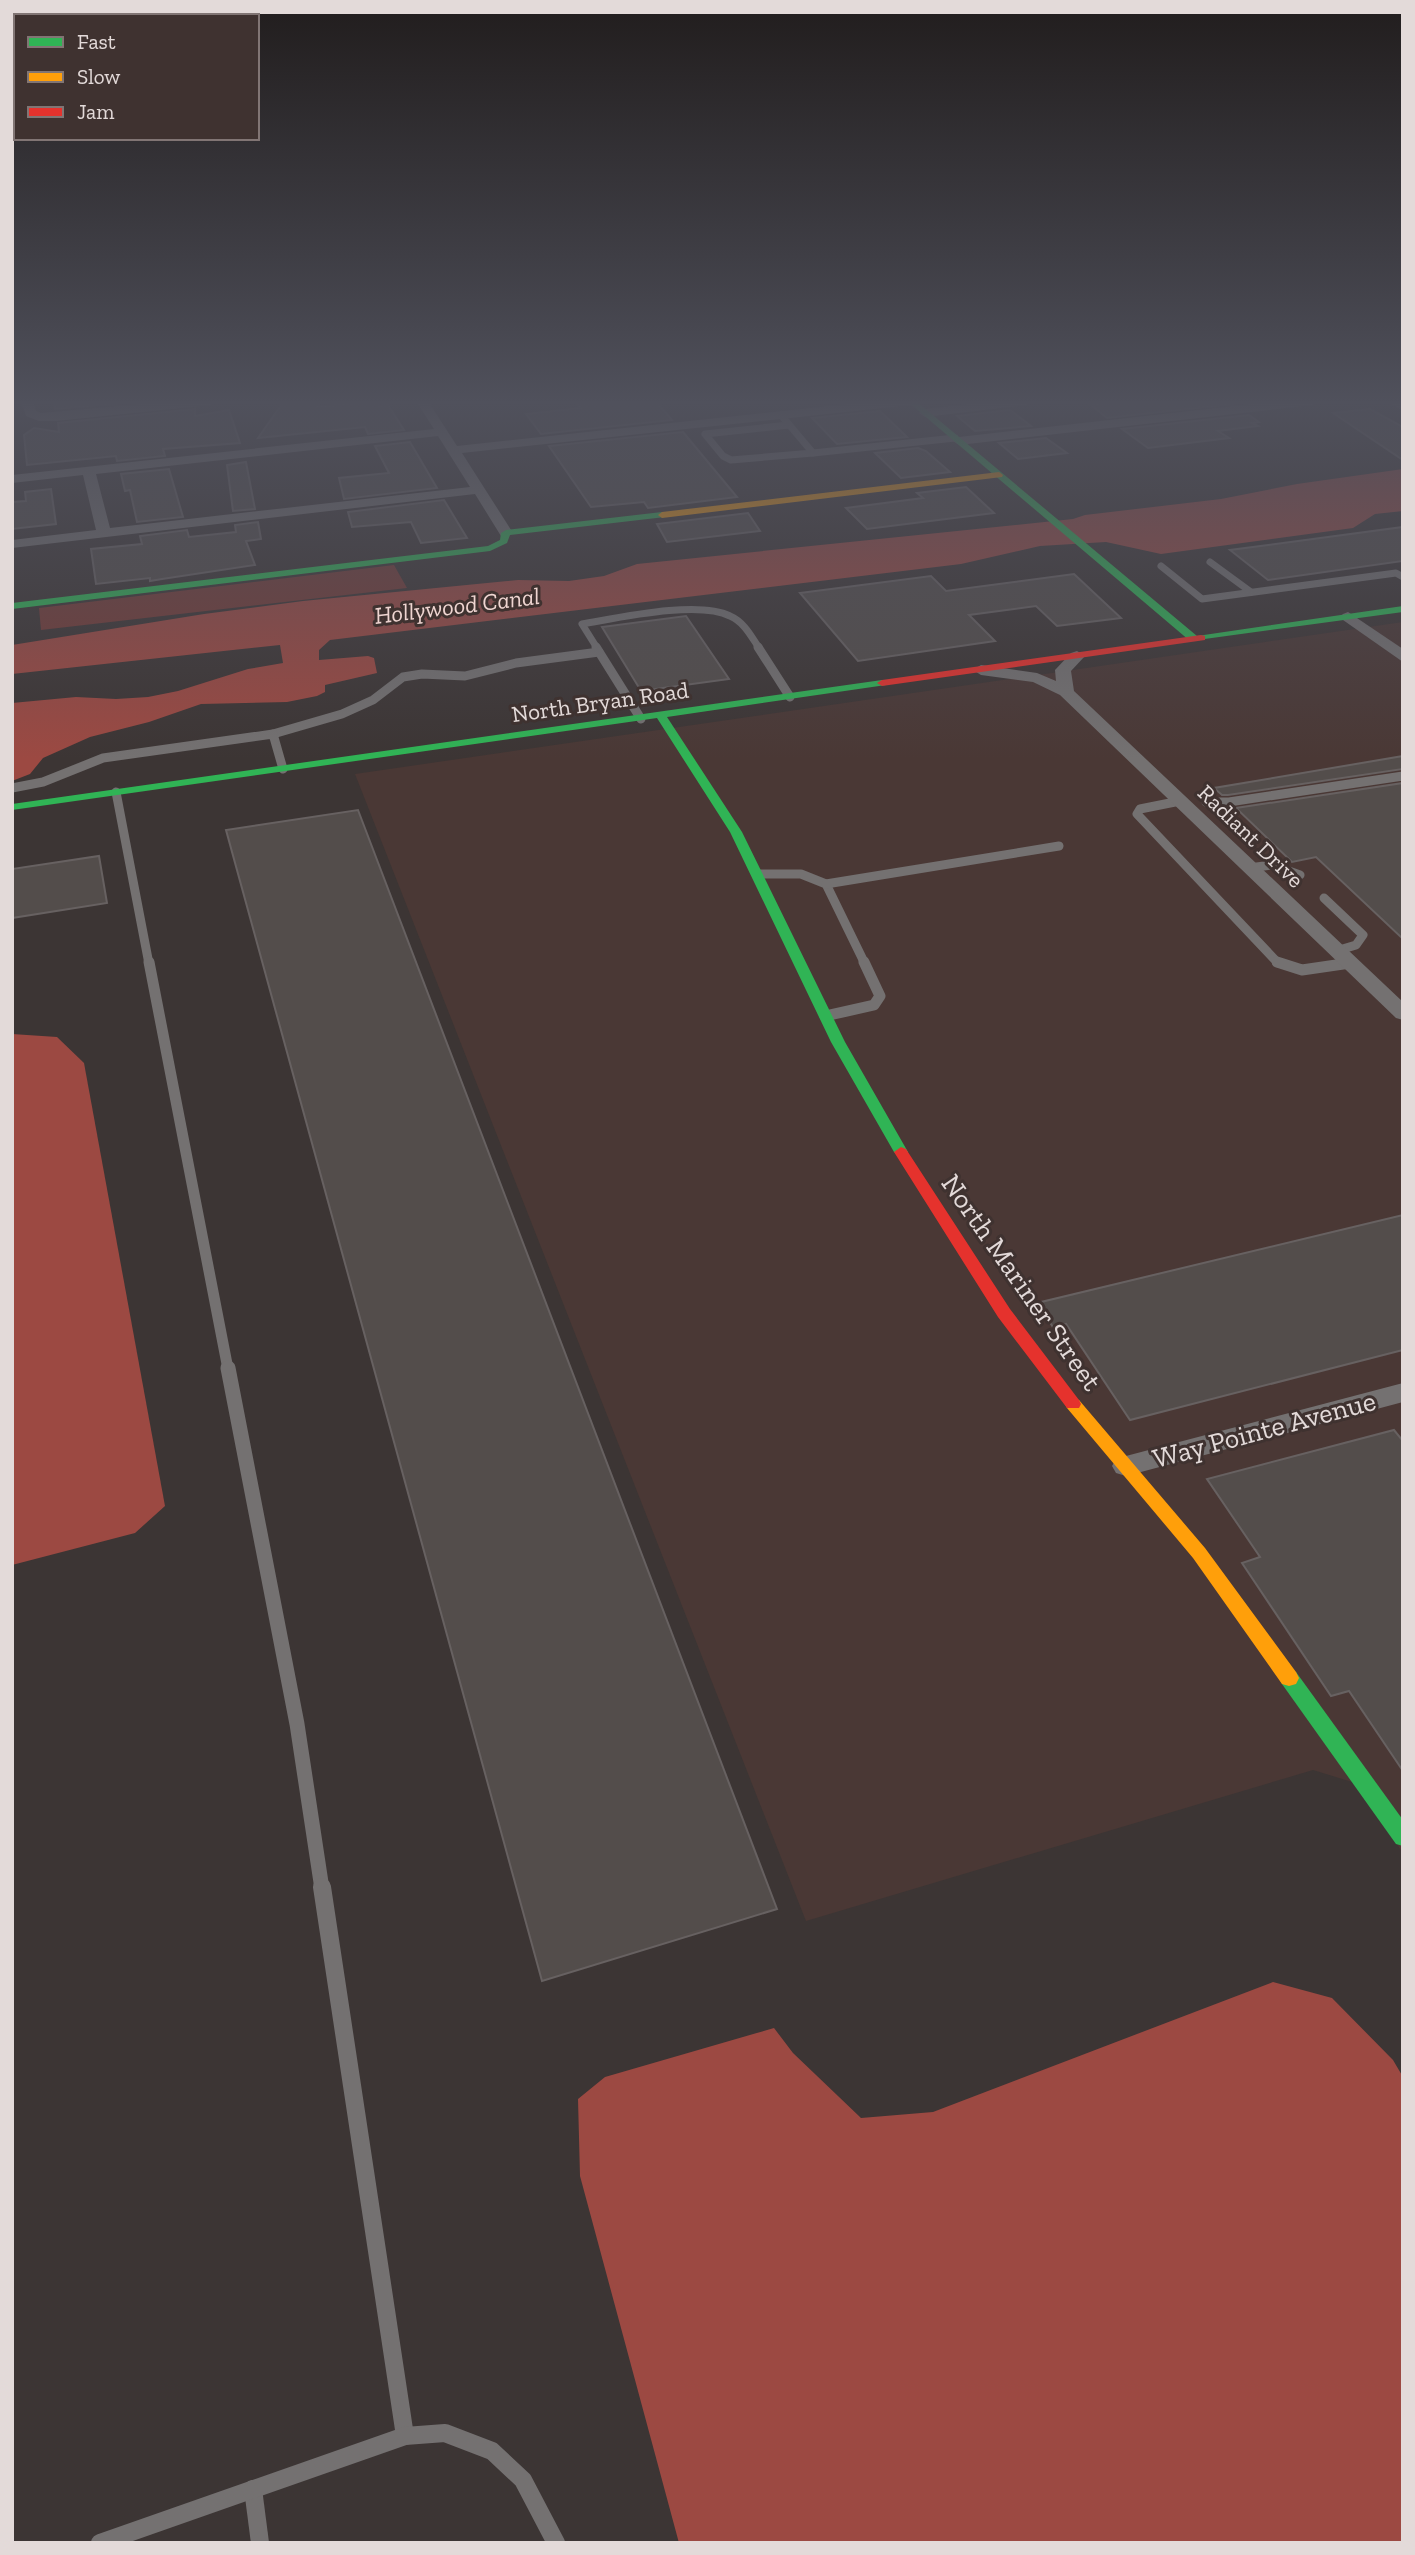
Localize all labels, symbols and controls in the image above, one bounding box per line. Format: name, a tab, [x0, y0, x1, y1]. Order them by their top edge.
legend	[14, 14, 259, 140]
text: Fast	[77, 29, 116, 54]
text: Slow	[77, 64, 120, 89]
text: Jam	[77, 99, 114, 124]
water label: Hollywood Canal	[373, 581, 541, 630]
street label: North Bryan Road	[510, 676, 691, 728]
street label: Radiant Drive	[1192, 778, 1310, 894]
street label: North Mariner Street	[935, 1168, 1109, 1397]
street label: Way Pointe Avenue	[1149, 1384, 1379, 1475]

